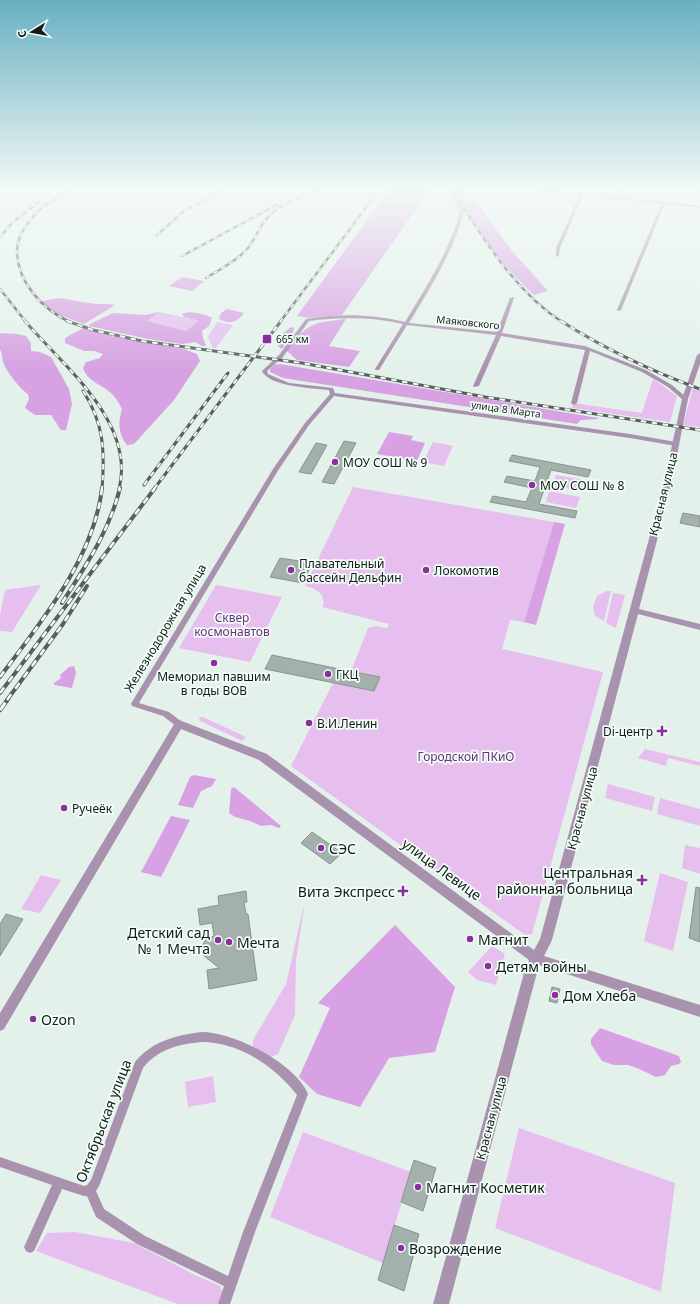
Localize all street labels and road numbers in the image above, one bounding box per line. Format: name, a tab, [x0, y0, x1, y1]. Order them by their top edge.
street label: Маяковского	[436, 312, 500, 332]
street label: улица 8 Марта	[470, 397, 542, 421]
street label: Красная улица	[644, 450, 682, 538]
street label: Железнодорожная улица	[120, 561, 210, 695]
street label: Красная улица	[563, 765, 601, 851]
street label: улица Левице	[399, 834, 486, 904]
street label: Октябрьская улица	[71, 1057, 135, 1185]
street label: Красная улица	[472, 1075, 510, 1161]

